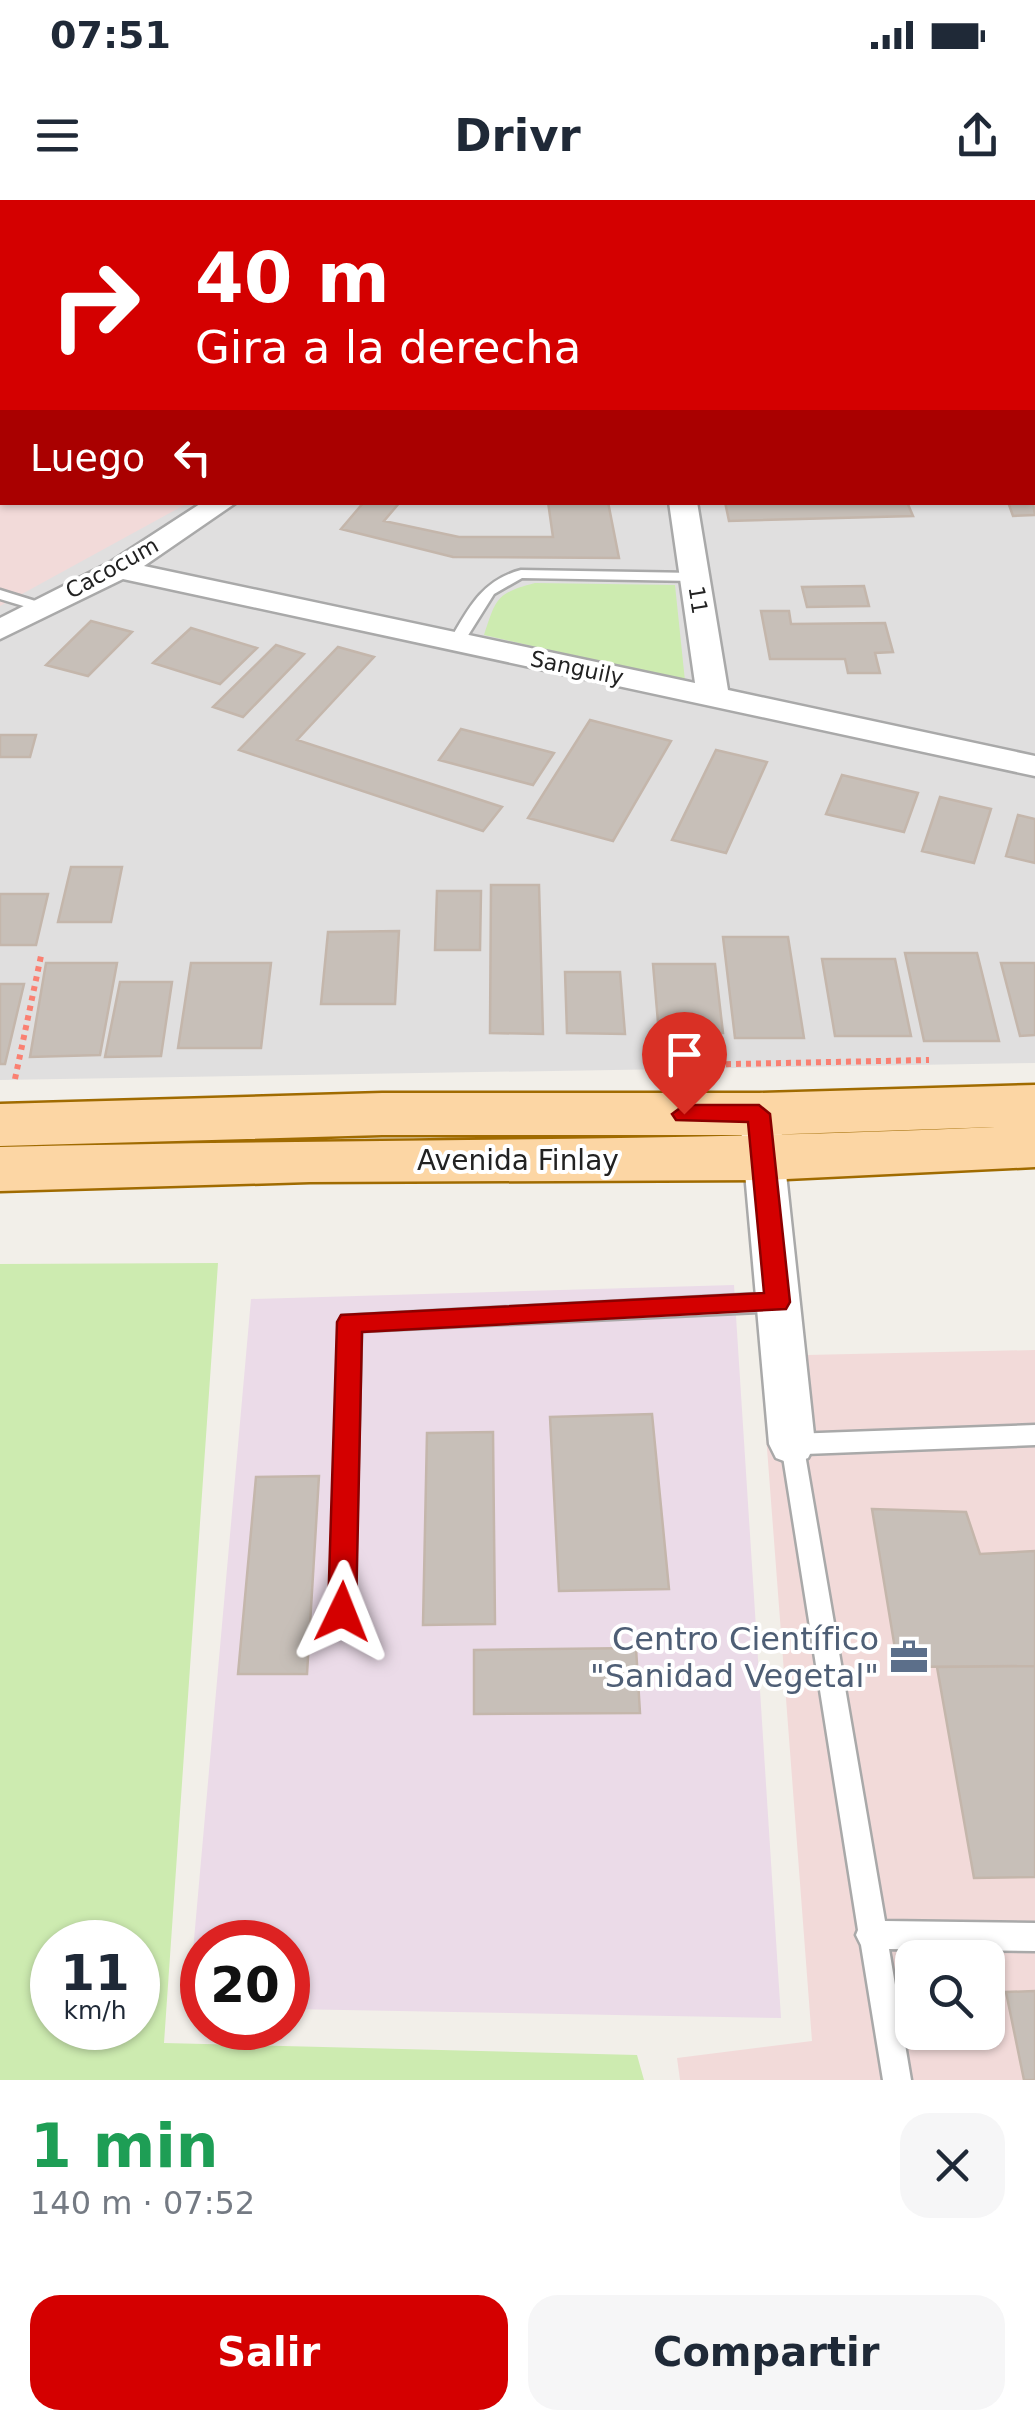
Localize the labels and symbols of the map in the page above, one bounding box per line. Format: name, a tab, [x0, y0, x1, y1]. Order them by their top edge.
street label: Cacocum	[61, 532, 163, 604]
street label: 11	[683, 584, 713, 616]
street label: Sanguily	[528, 646, 626, 690]
pin	[642, 1012, 727, 1115]
street label: Avenida Finlay	[417, 1144, 619, 1177]
position arrow	[290, 1560, 394, 1664]
place label: Centro Científico "Sanidad Vegetal"	[590, 1620, 879, 1695]
office icon: Centro Científico "Sanidad Vegetal"	[888, 1636, 930, 1678]
speed limit sign: 20	[180, 1920, 310, 2050]

